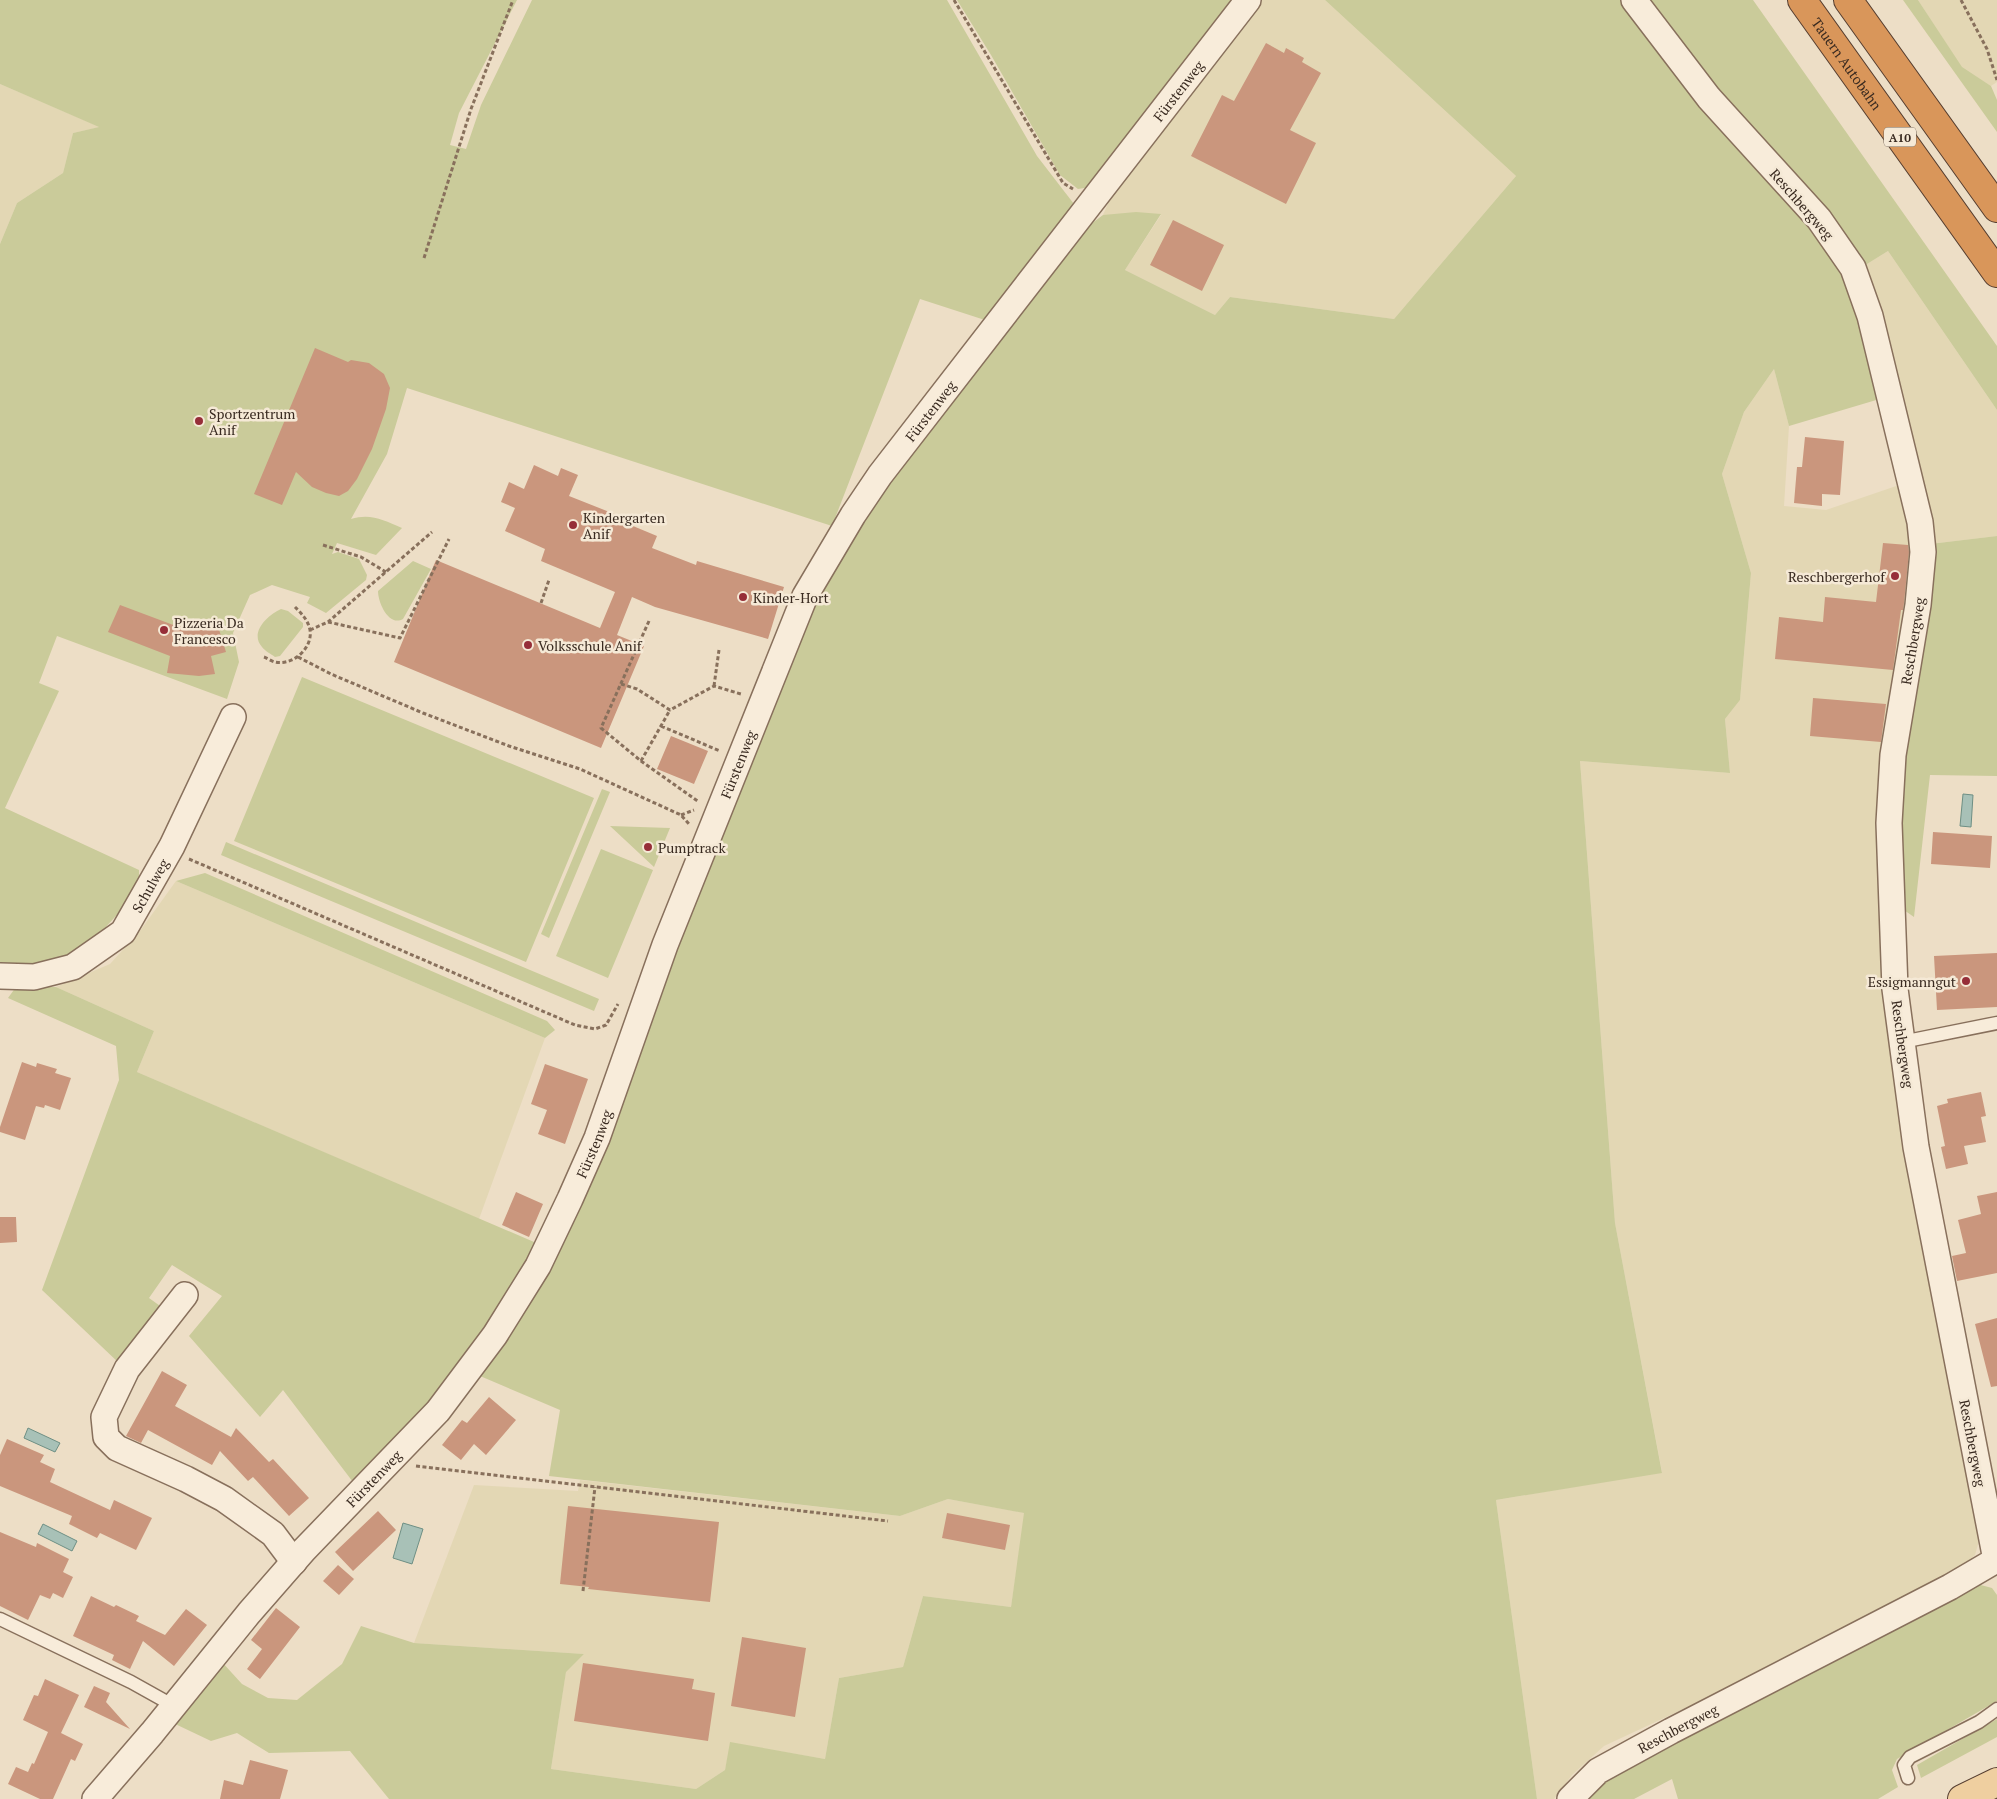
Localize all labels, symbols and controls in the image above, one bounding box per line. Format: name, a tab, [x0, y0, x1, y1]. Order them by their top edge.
street label: Tauern Autobahn	[1808, 14, 1887, 114]
street label: Fürstenweg	[1148, 56, 1208, 125]
road number: A10	[1884, 128, 1916, 146]
street label: Reschbergweg	[1766, 164, 1839, 244]
street label: Fürstenweg	[900, 376, 960, 445]
place label: Sportzentrum Anif	[209, 404, 295, 439]
marker: Sportzentrum Anif	[193, 415, 205, 427]
place label: Kindergarten Anif	[583, 508, 666, 543]
marker: Kindergarten Anif	[567, 519, 579, 531]
place label: Reschbergerhof	[1788, 567, 1886, 586]
marker: Reschbergerhof	[1889, 570, 1901, 582]
place label: Kinder-Hort	[753, 588, 829, 607]
marker: Kinder-Hort	[737, 591, 749, 603]
street label: Reschbergweg	[1895, 596, 1928, 686]
place label: Pizzeria Da Francesco	[174, 613, 244, 648]
marker: Pizzeria Da Francesco	[158, 624, 170, 636]
place label: Volksschule Anif	[538, 636, 643, 655]
marker: Volksschule Anif	[522, 639, 534, 651]
street label: Fürstenweg	[715, 727, 760, 801]
place label: Pumptrack	[658, 838, 726, 857]
marker: Pumptrack	[642, 841, 654, 853]
street label: Schulweg	[127, 854, 173, 916]
place label: Essigmanngut	[1868, 972, 1957, 991]
marker: Essigmanngut	[1960, 975, 1972, 987]
street label: Reschbergweg	[1887, 999, 1919, 1090]
street label: Fürstenweg	[571, 1106, 616, 1181]
street label: Reschbergweg	[1955, 1398, 1991, 1489]
street label: Fürstenweg	[341, 1445, 406, 1511]
street label: Reschbergweg	[1634, 1699, 1722, 1757]

